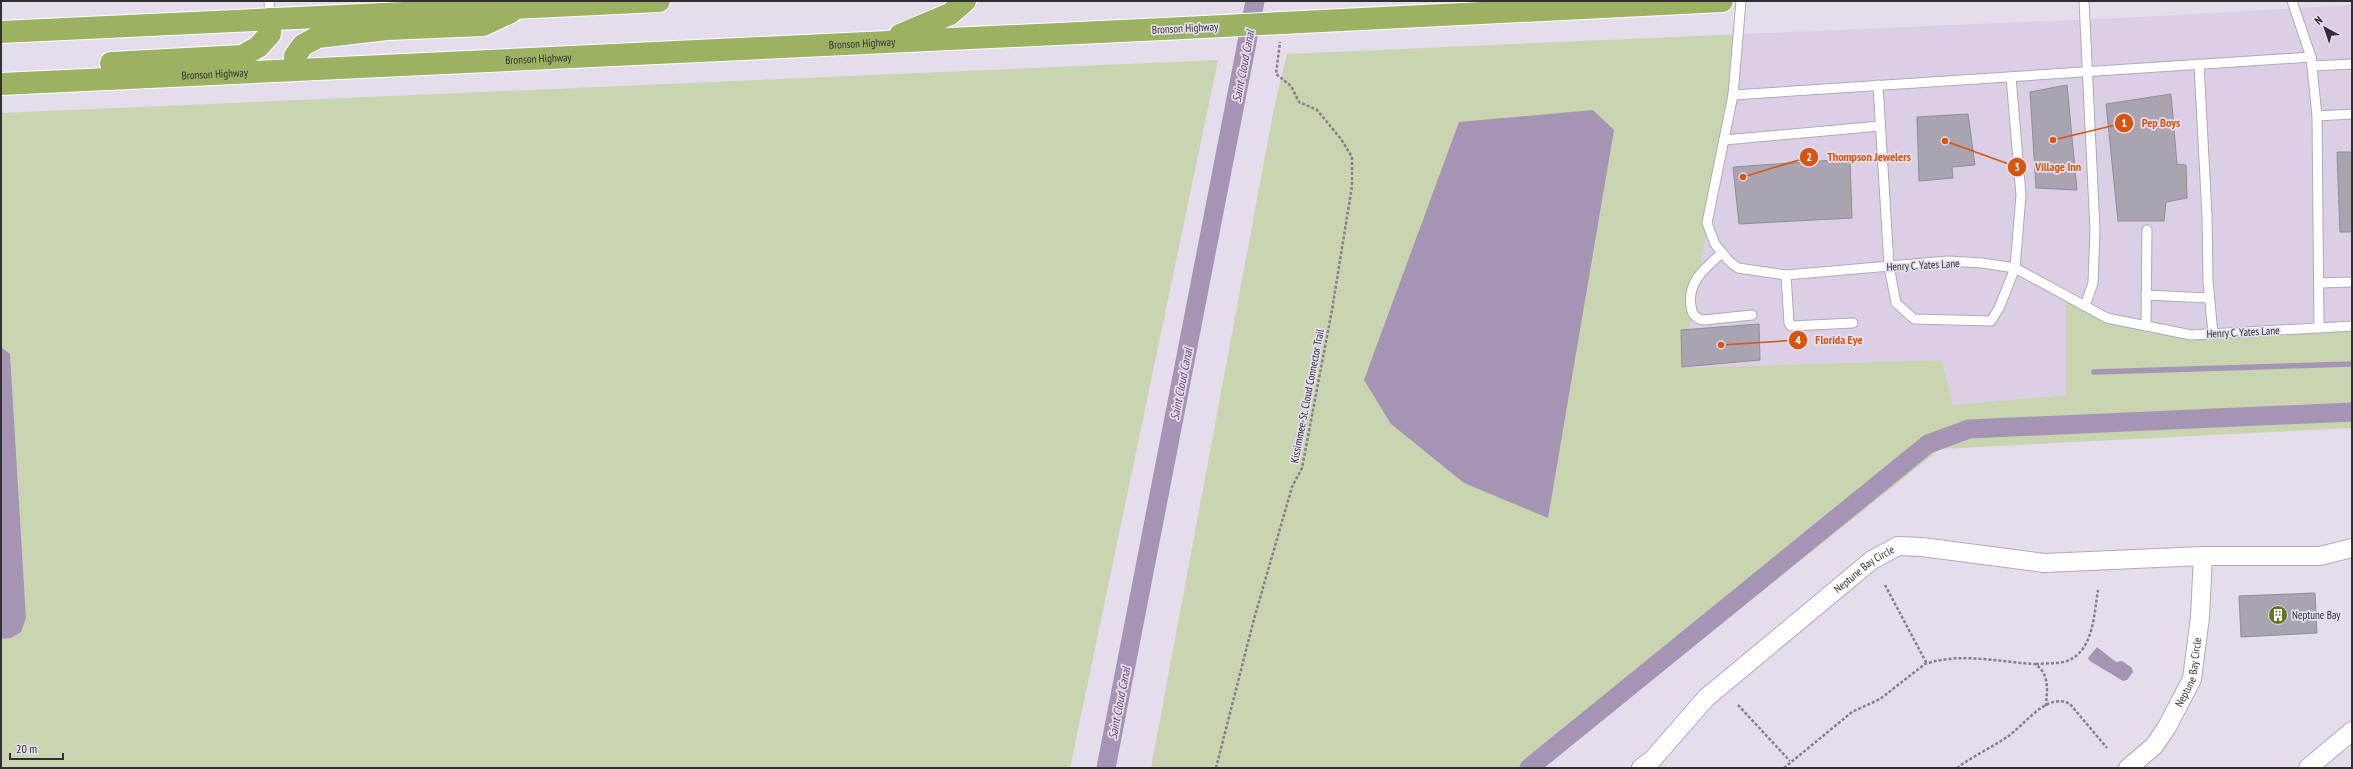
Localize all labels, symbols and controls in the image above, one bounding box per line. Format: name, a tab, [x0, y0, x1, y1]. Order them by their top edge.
north arrow	[2305, 8, 2345, 48]
text: N	[2312, 13, 2325, 28]
street label: Bronson Highway	[1152, 19, 1219, 37]
water label: Saint Cloud Canal	[1229, 28, 1258, 103]
street label: Bronson Highway	[829, 35, 896, 52]
street label: Bronson Highway	[505, 50, 573, 67]
street label: Bronson Highway	[181, 65, 249, 82]
callout: Pep Boys	[2114, 111, 2188, 135]
text: 1	[2121, 115, 2127, 130]
text: Pep Boys	[2142, 115, 2180, 130]
callout: Thompson Jewelers	[1799, 145, 1918, 169]
text: 2	[1806, 149, 1812, 164]
text: Thompson Jewelers	[1827, 149, 1911, 164]
callout: Village Inn	[2007, 155, 2089, 179]
text: 3	[2014, 159, 2020, 174]
text: Village Inn	[2034, 159, 2081, 174]
street label: Henry C. Yates Lane	[1886, 256, 1960, 274]
street label: Henry C. Yates Lane	[2206, 323, 2280, 341]
street label: Kissimmee-St. Cloud Connector Trail	[1287, 327, 1327, 464]
callout: Florida Eye	[1788, 328, 1871, 352]
text: 4	[1795, 332, 1801, 347]
text: Florida Eye	[1815, 332, 1863, 347]
water label: Saint Cloud Canal	[1167, 346, 1196, 421]
street label: Neptune Bay Circle	[1831, 542, 1897, 596]
building icon: Neptune Bay	[2267, 604, 2289, 626]
place label: Neptune Bay	[2292, 608, 2341, 622]
street label: Neptune Bay Circle	[2172, 636, 2204, 709]
water label: Saint Cloud Canal	[1105, 665, 1134, 740]
scale bar	[10, 735, 63, 761]
text: 20 m	[16, 741, 37, 756]

